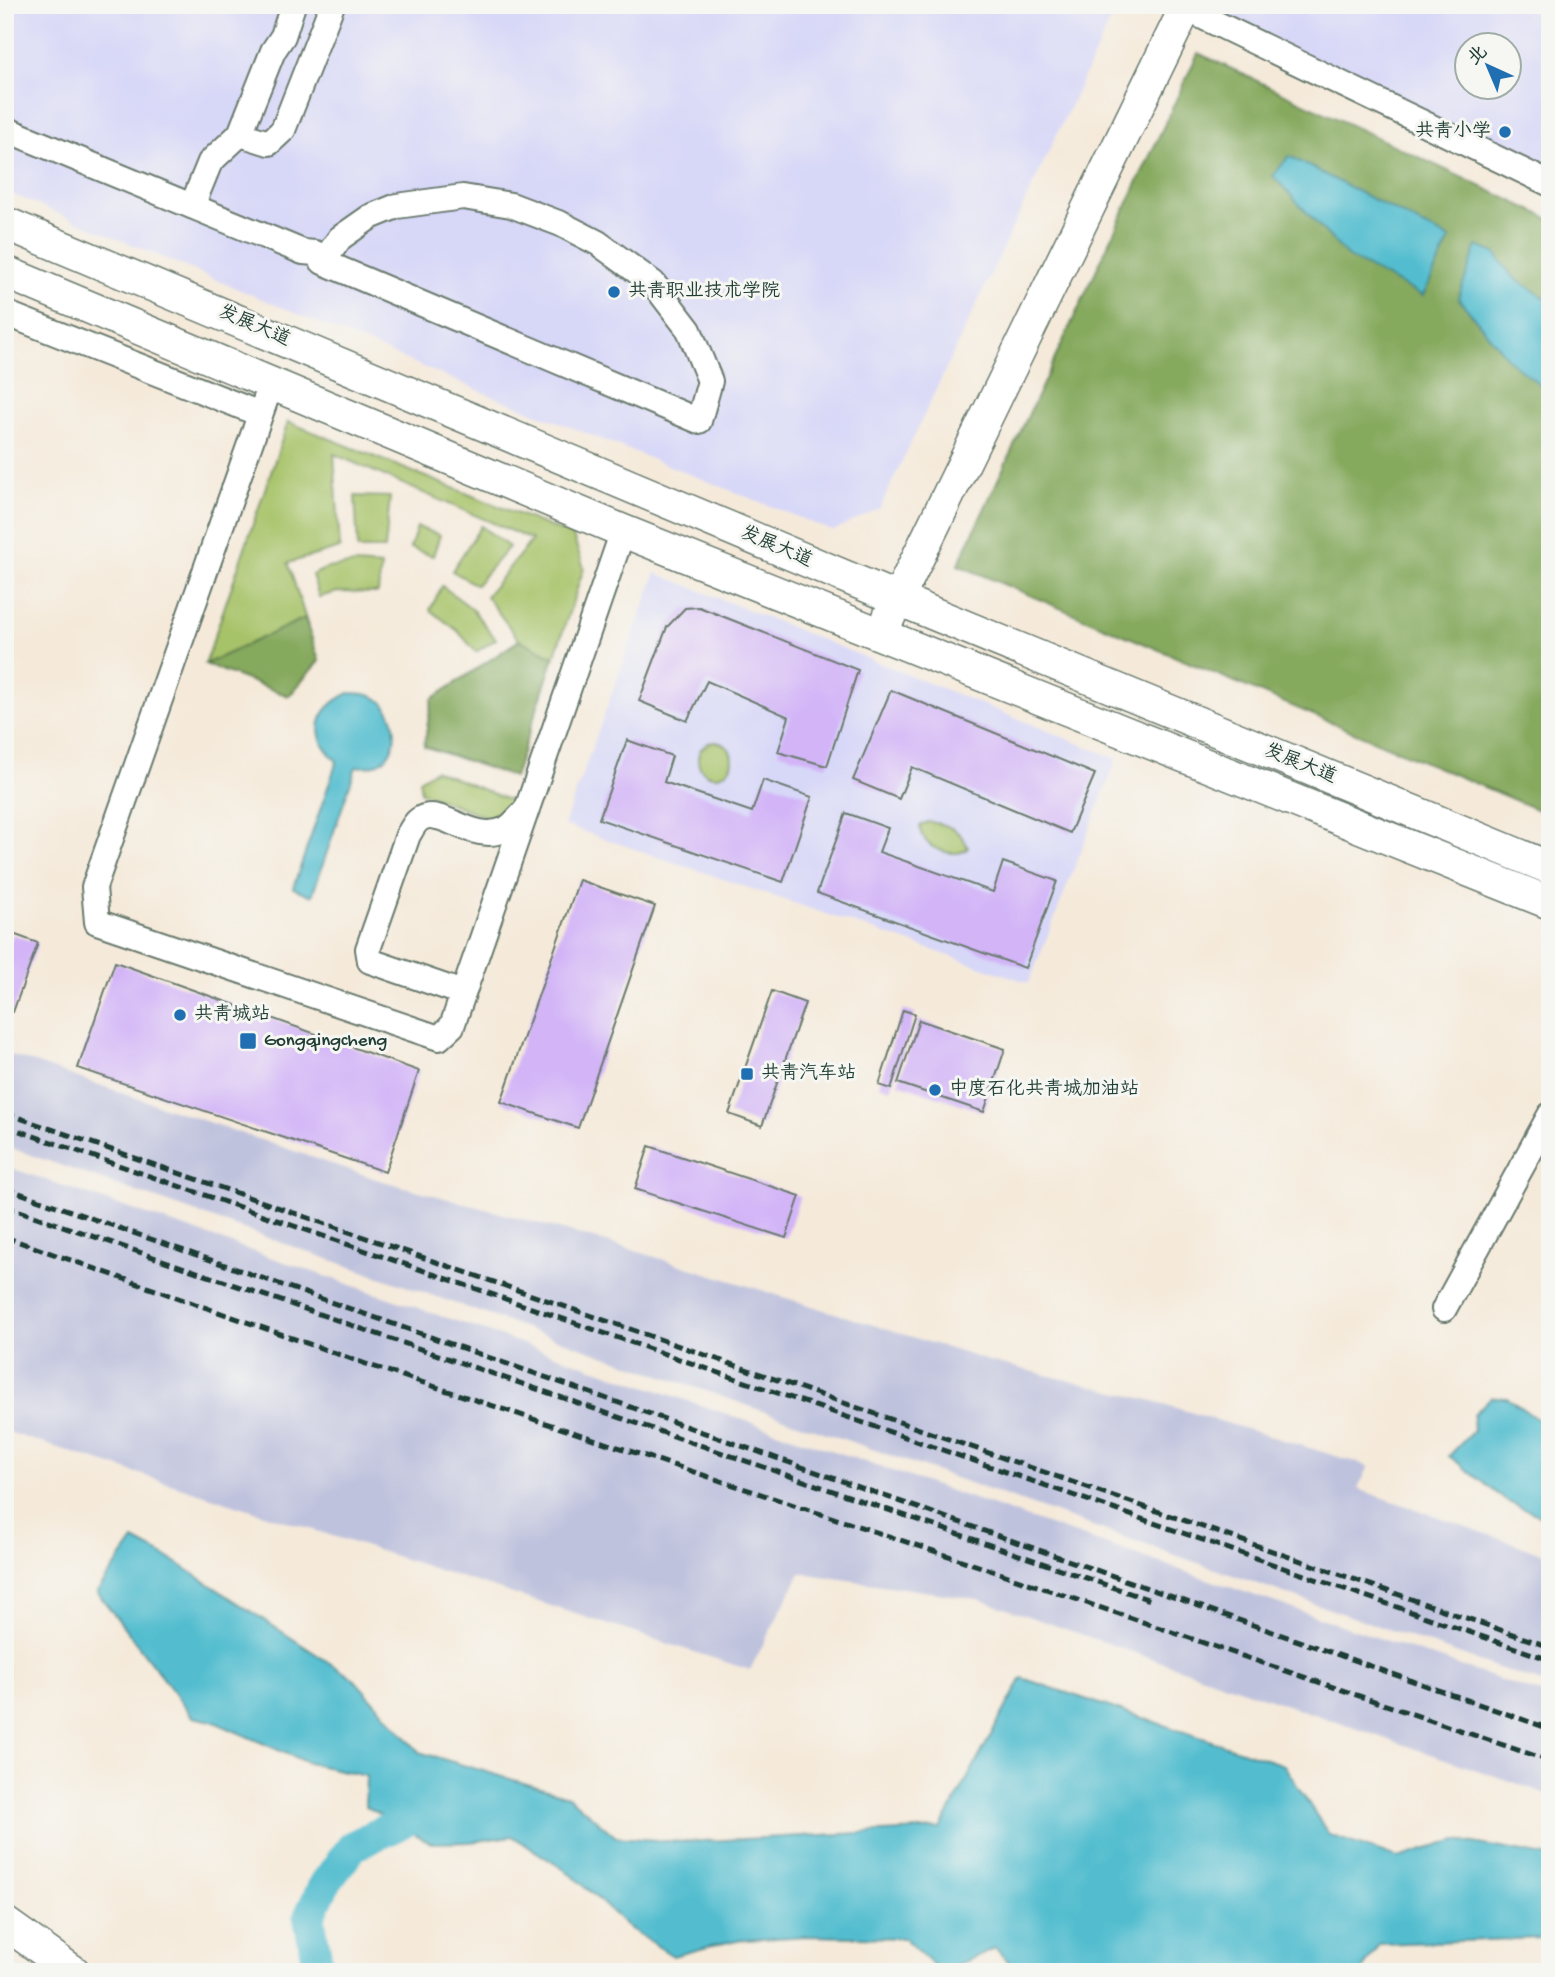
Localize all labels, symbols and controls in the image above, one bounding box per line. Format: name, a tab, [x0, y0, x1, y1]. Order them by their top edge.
north arrow	[1454, 32, 1524, 102]
text: 北	[1464, 41, 1493, 71]
place label: 共青小学	[1415, 120, 1491, 144]
marker: 共青小学	[1497, 124, 1513, 140]
place label: 共青职业技术学院	[628, 280, 780, 304]
marker: 共青职业技术学院	[606, 284, 622, 300]
street label: 发展大道	[215, 301, 294, 352]
street label: 发展大道	[737, 522, 816, 573]
street label: 发展大道	[1260, 739, 1340, 790]
place label: 共青城站	[194, 1003, 270, 1027]
marker: 共青城站	[172, 1007, 188, 1023]
place label: Gongqingcheng	[264, 1030, 387, 1053]
marker: Gongqingcheng	[238, 1031, 258, 1051]
place label: 共青汽车站	[761, 1062, 856, 1086]
marker: 共青汽车站	[739, 1066, 755, 1082]
place label: 中度石化共青城加油站	[949, 1078, 1139, 1102]
marker: 中度石化共青城加油站	[927, 1082, 943, 1098]

